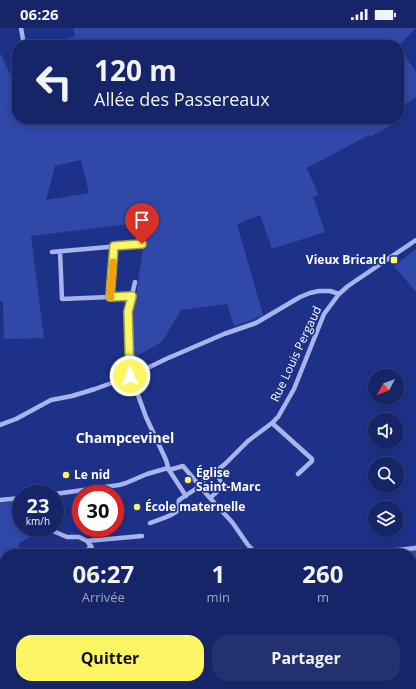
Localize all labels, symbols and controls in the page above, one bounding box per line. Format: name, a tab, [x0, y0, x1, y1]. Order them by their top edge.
text: 06:26	[20, 4, 59, 24]
text: 120 m	[94, 51, 177, 89]
icon: left	[28, 56, 80, 108]
text: Allée des Passereaux	[94, 87, 270, 111]
pin	[125, 203, 159, 244]
icon: arrive	[131, 209, 153, 231]
place label: Vieux Bricard	[306, 251, 386, 268]
marker: Vieux Bricard	[389, 255, 399, 265]
street label: Rue Louis Pergaud	[266, 303, 325, 405]
position arrow	[109, 355, 151, 397]
north arrow	[368, 369, 404, 405]
map controls	[368, 369, 404, 537]
button: sound	[368, 413, 404, 449]
district label: Champcevinel	[76, 428, 174, 447]
button: search	[368, 457, 404, 493]
place label: Église Saint-Marc	[196, 464, 261, 495]
place label: Le nid	[74, 466, 110, 483]
marker: Le nid	[61, 470, 71, 480]
marker: Église Saint-Marc	[183, 475, 193, 485]
speed limit sign: 30	[72, 485, 124, 537]
text: 23	[27, 492, 49, 519]
place label: École maternelle	[145, 498, 245, 515]
button: layers	[368, 501, 404, 537]
marker: École maternelle	[132, 502, 142, 512]
text: km/h	[26, 514, 50, 528]
text: 06:27	[72, 557, 134, 590]
text: 1	[211, 557, 225, 590]
text: 260	[302, 557, 344, 590]
text: Arrivée	[82, 588, 125, 606]
text: min	[207, 588, 230, 606]
text: m	[317, 588, 329, 606]
button: Quitter	[16, 635, 204, 681]
button: Partager	[212, 635, 400, 681]

